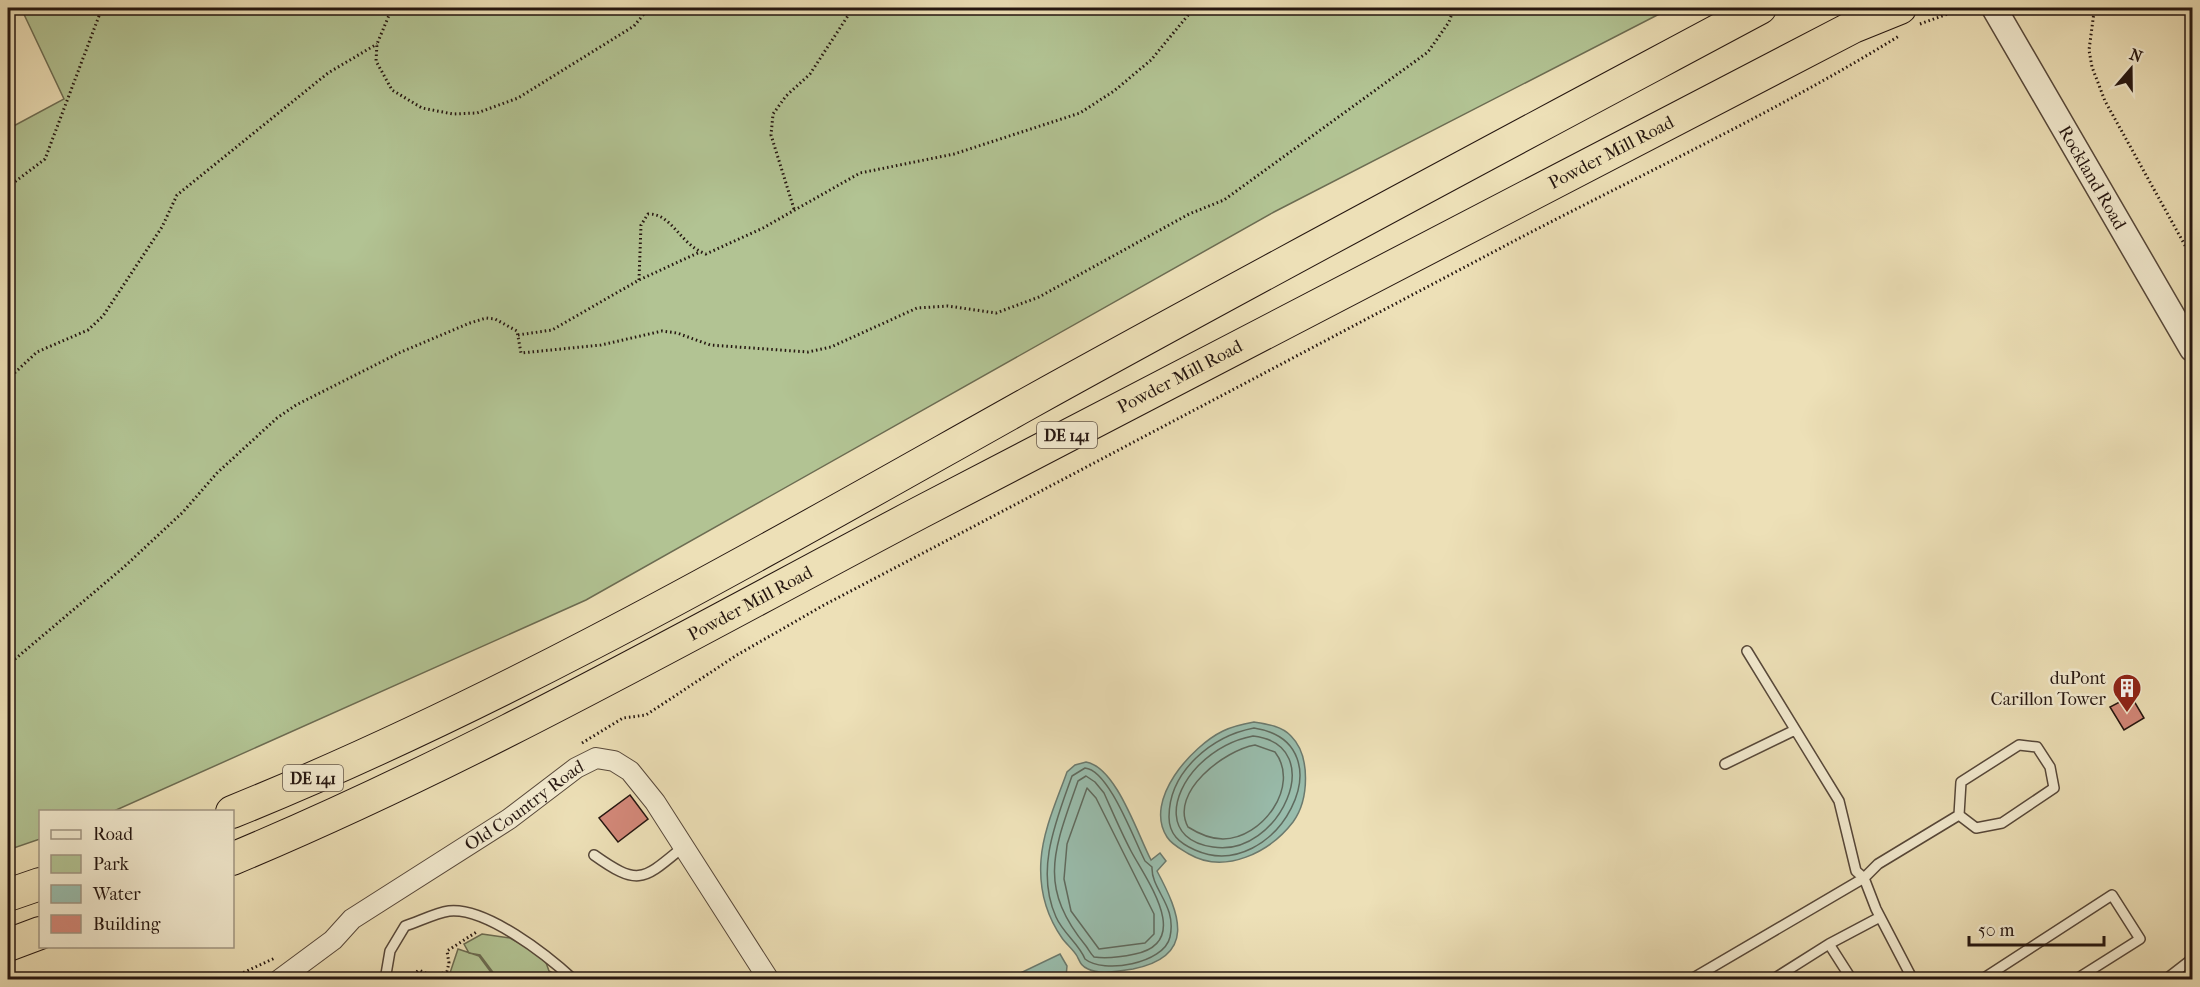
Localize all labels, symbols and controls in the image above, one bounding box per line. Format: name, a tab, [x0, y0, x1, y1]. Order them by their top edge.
north arrow	[2101, 39, 2161, 99]
text: N	[2127, 44, 2146, 67]
street label: Powder Mill Road	[1545, 111, 1677, 194]
street label: Rockland Road	[2054, 122, 2131, 233]
street label: Powder Mill Road	[1114, 335, 1246, 418]
road number: DE 141	[1037, 422, 1097, 448]
street label: Powder Mill Road	[684, 561, 816, 645]
place label: duPont Carillon Tower	[1991, 668, 2107, 710]
building icon: duPont Carillon Tower	[2111, 672, 2143, 714]
street label: Old Country Road	[461, 755, 587, 855]
road number: DE 141	[283, 765, 343, 791]
legend	[39, 810, 234, 948]
text: Road	[93, 824, 133, 845]
text: Park	[93, 854, 130, 875]
text: Water	[92, 884, 141, 905]
scale bar	[1969, 909, 2104, 947]
text: Building	[93, 914, 161, 935]
text: 50 m	[1978, 920, 2015, 941]

